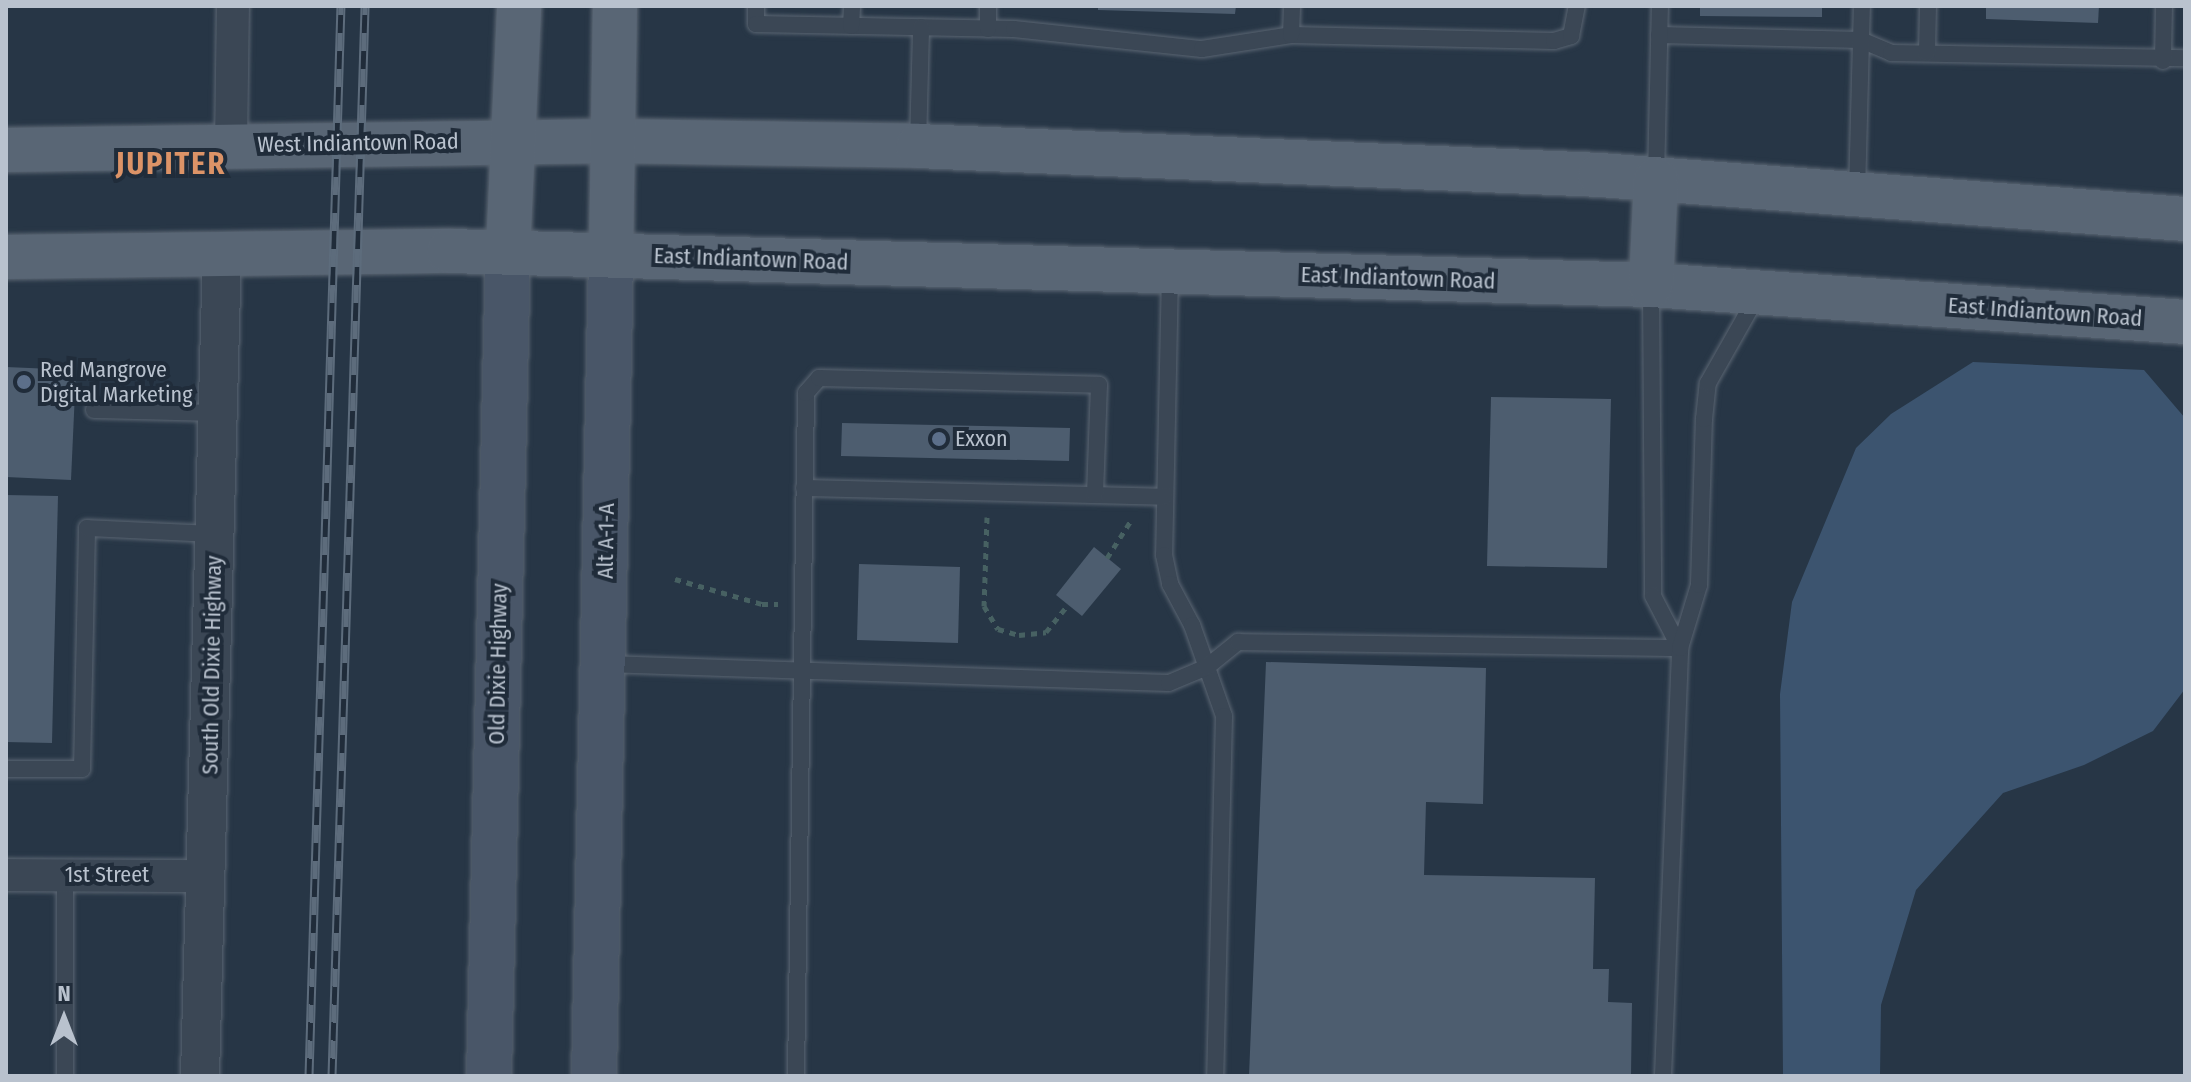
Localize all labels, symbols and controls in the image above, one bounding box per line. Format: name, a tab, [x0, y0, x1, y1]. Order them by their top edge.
street label: West Indiantown Road	[257, 128, 459, 158]
district label: JUPITER	[116, 146, 226, 182]
street label: East Indiantown Road	[653, 242, 849, 276]
street label: East Indiantown Road	[1300, 261, 1496, 295]
street label: East Indiantown Road	[1947, 292, 2143, 332]
place label: Red Mangrove Digital Marketing	[40, 356, 192, 408]
marker: Red Mangrove Digital Marketing	[15, 373, 33, 391]
place label: Exxon	[955, 426, 1008, 452]
marker: Exxon	[930, 430, 948, 448]
street label: Alt A-1-A	[592, 503, 620, 579]
street label: South Old Dixie Highway	[197, 555, 227, 775]
street label: Old Dixie Highway	[483, 583, 513, 745]
street label: 1st Street	[65, 862, 149, 888]
north arrow	[24, 978, 104, 1058]
text: N	[57, 980, 71, 1007]

